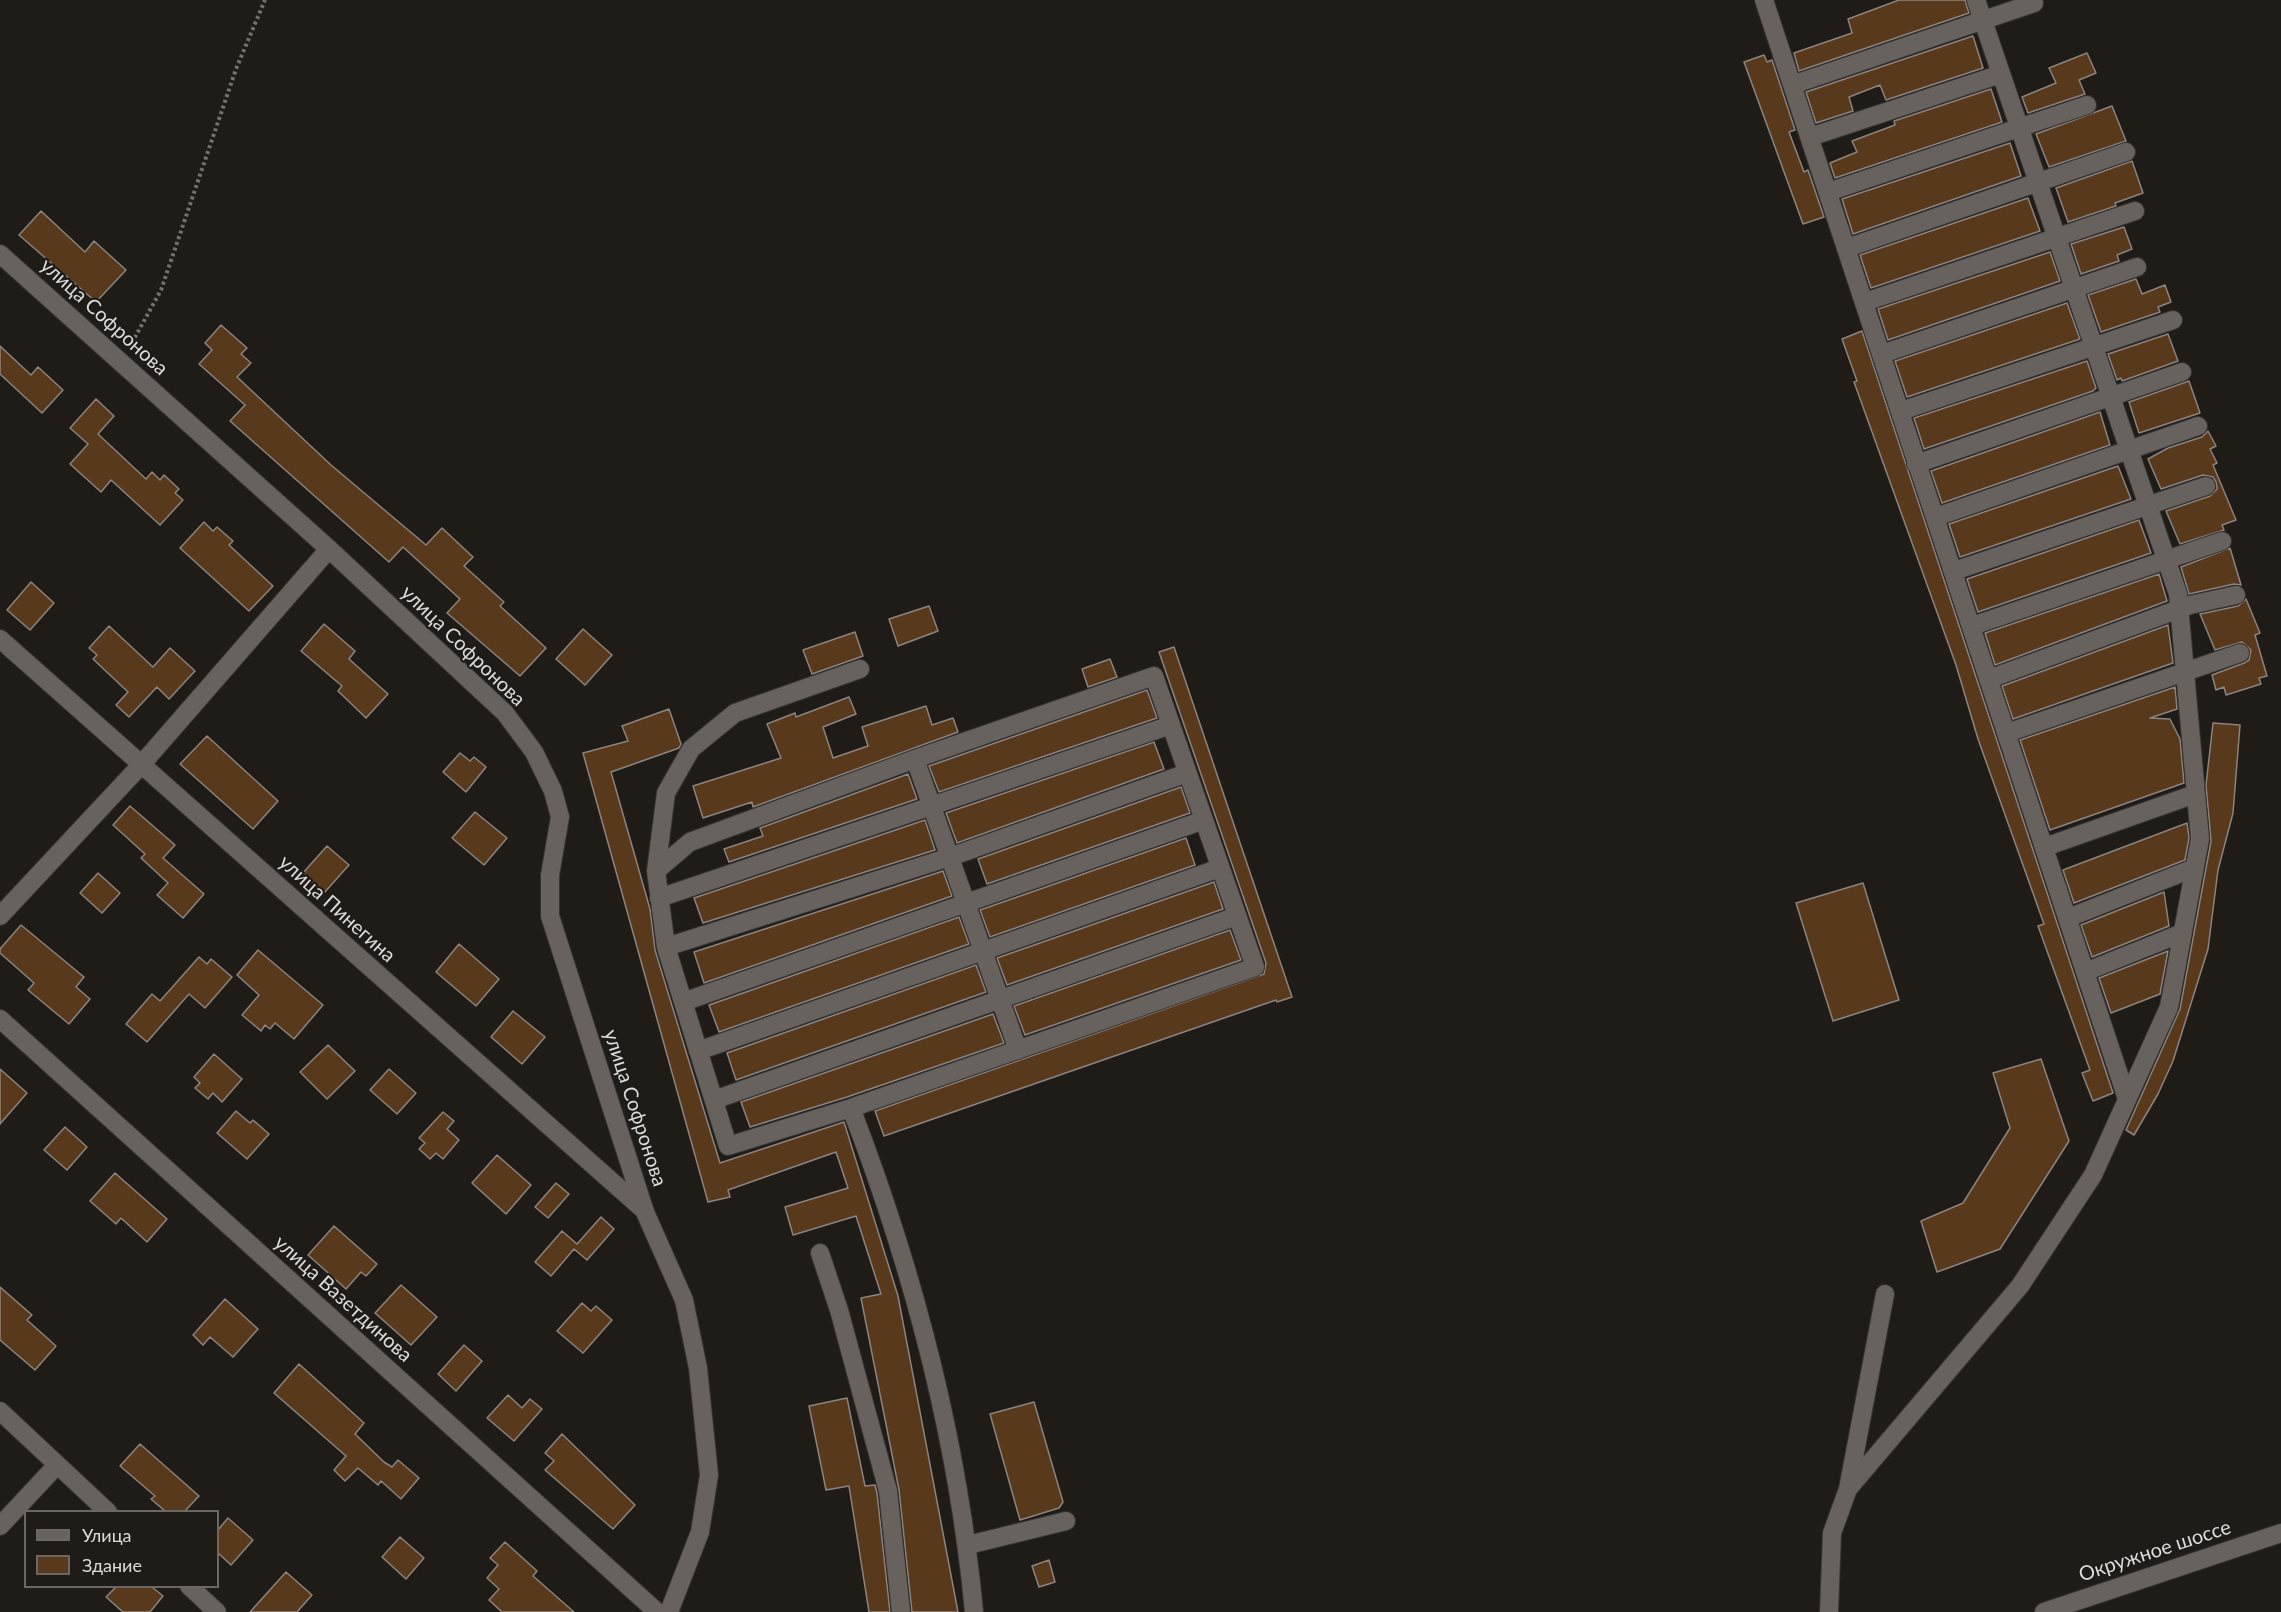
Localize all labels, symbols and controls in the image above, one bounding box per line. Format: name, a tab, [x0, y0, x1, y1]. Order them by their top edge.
street label: улица Софронова	[35, 253, 173, 381]
street label: улица Софронова	[396, 581, 530, 711]
street label: улица Пинегина	[274, 850, 400, 968]
street label: улица Софронова	[598, 1027, 672, 1189]
street label: улица Вазетдинова	[269, 1231, 417, 1367]
legend	[24, 1510, 219, 1588]
street label: Окружное шоссе	[2076, 1515, 2234, 1587]
text: Улица	[82, 1524, 132, 1546]
text: Здание	[82, 1554, 142, 1576]

